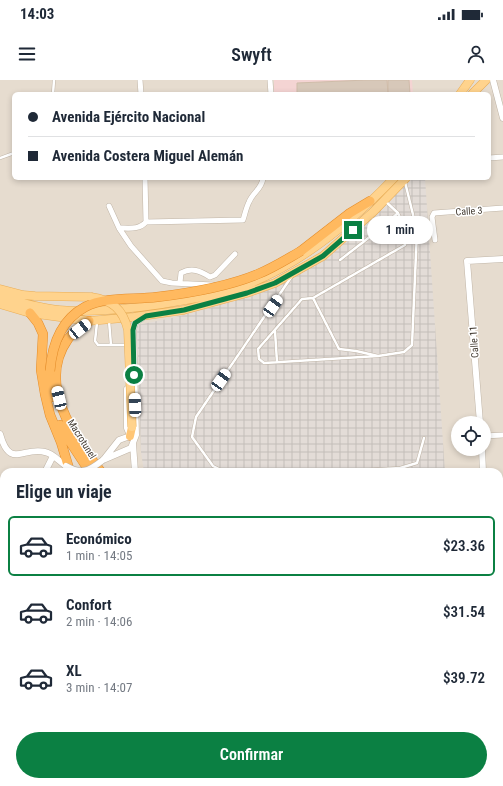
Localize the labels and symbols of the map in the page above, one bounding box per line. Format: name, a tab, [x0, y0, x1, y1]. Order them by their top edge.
street label: Calle 3	[455, 205, 483, 217]
callout: 1 min	[367, 216, 433, 244]
route end	[344, 221, 362, 239]
car	[261, 293, 285, 319]
car	[67, 317, 93, 341]
street label: Calle 11	[467, 326, 481, 358]
route start	[125, 366, 143, 384]
car	[209, 367, 233, 393]
car	[50, 385, 68, 411]
car	[129, 393, 141, 417]
street label: Macrotunel	[66, 417, 98, 461]

